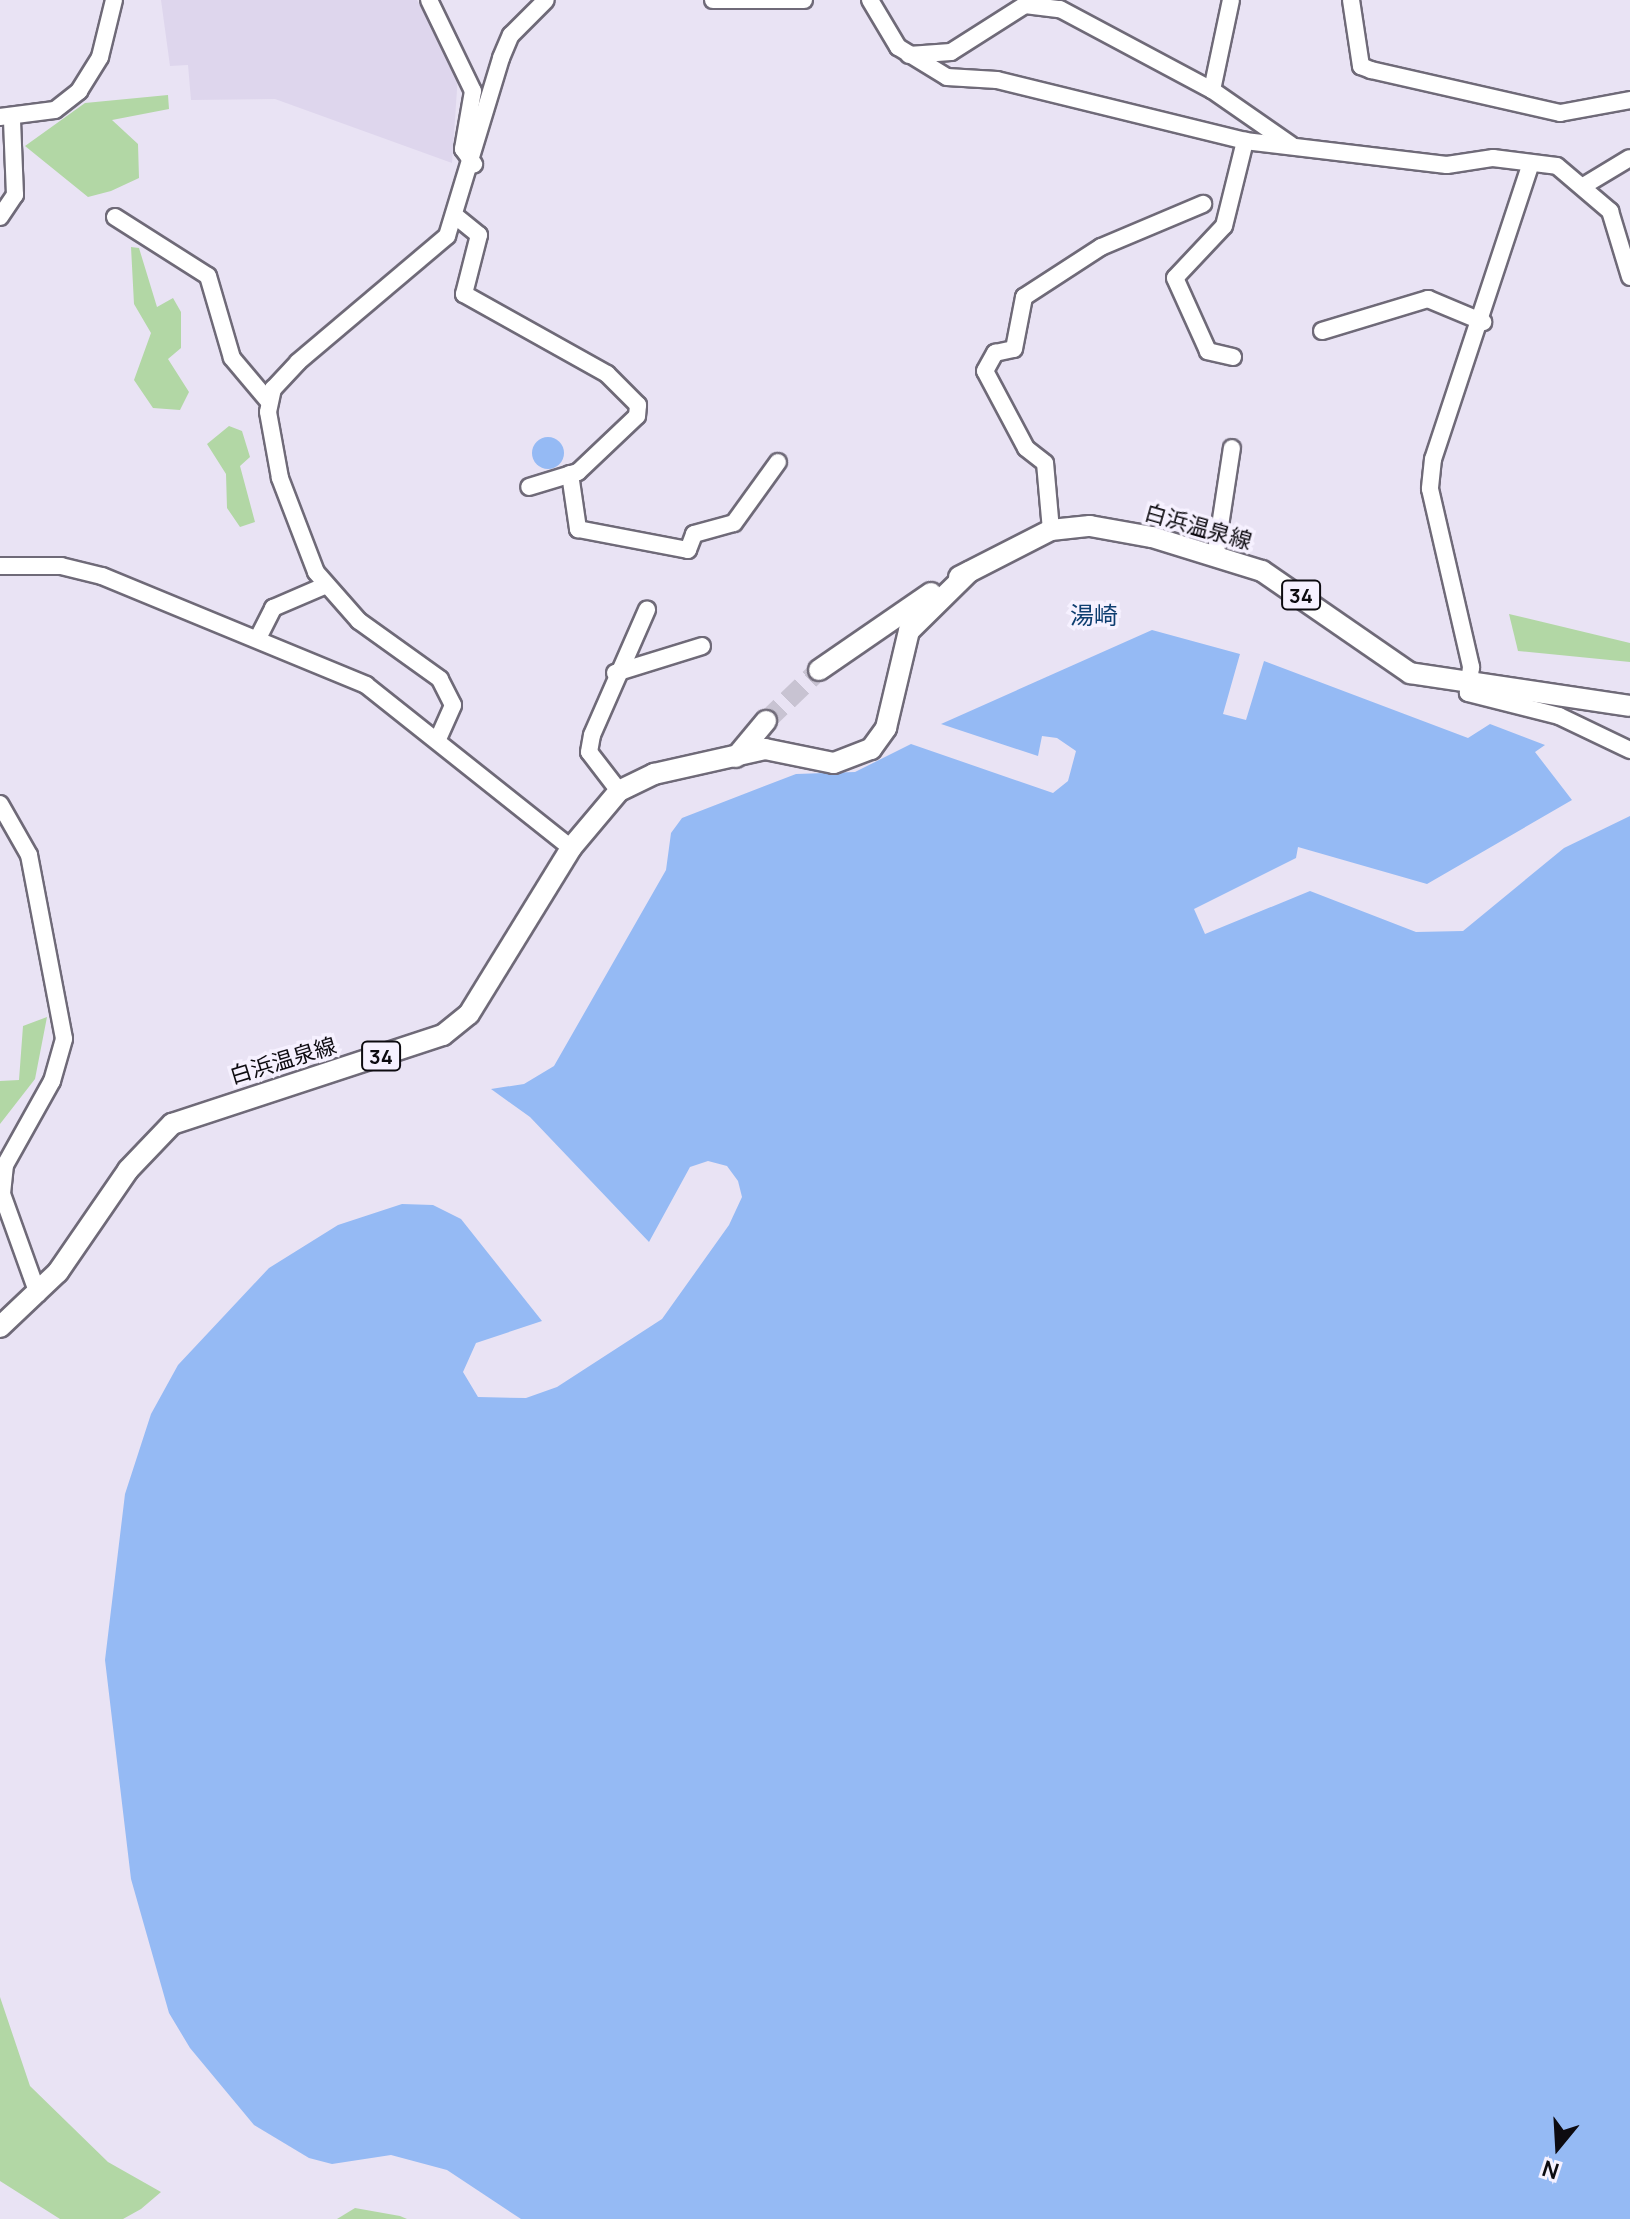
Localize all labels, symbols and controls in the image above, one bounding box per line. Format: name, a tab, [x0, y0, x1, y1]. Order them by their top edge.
street label: 白浜温泉線	[1141, 499, 1255, 555]
road number: 34	[1281, 579, 1321, 611]
district label: 湯崎	[1070, 601, 1118, 629]
street label: 白浜温泉線	[227, 1032, 339, 1090]
road number: 34	[361, 1040, 401, 1072]
north arrow	[1518, 2107, 1598, 2187]
text: N	[1538, 2153, 1563, 2187]

